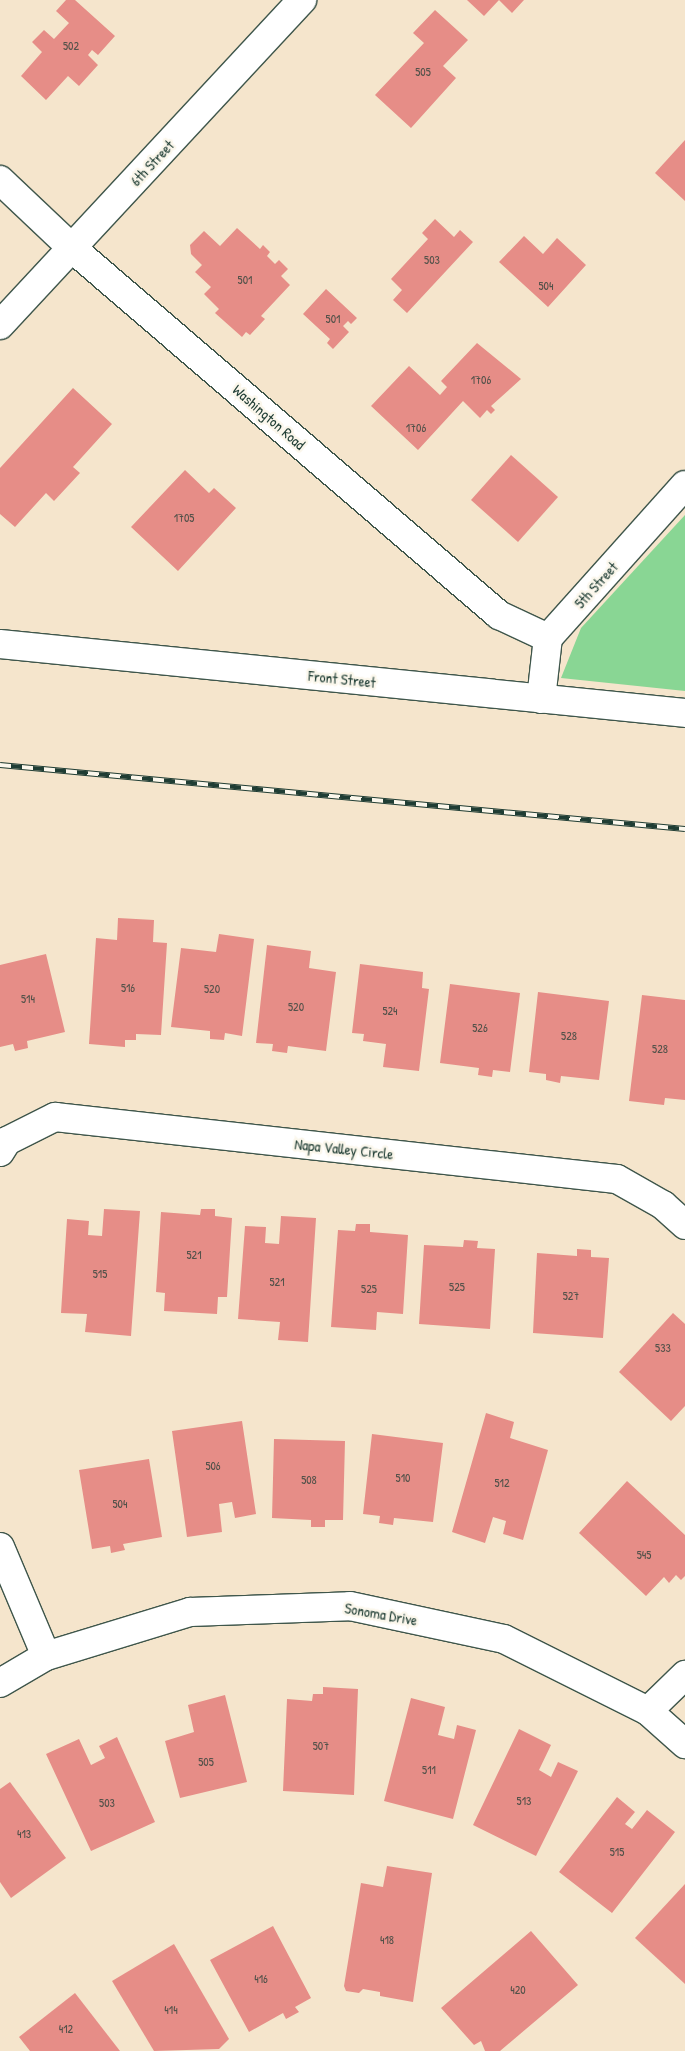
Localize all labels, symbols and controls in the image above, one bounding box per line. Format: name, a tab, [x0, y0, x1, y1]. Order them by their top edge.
house number: 502	[63, 39, 79, 53]
house number: 505	[415, 65, 431, 79]
street label: 6th Street	[126, 136, 178, 190]
house number: 503	[424, 253, 440, 267]
house number: 501	[238, 273, 252, 287]
house number: 504	[539, 279, 553, 293]
house number: 501	[326, 312, 340, 326]
house number: 1706	[471, 373, 491, 387]
street label: Washington Road	[229, 381, 309, 453]
house number: 1706	[406, 421, 426, 435]
house number: 1705	[174, 511, 194, 525]
street label: 5th Street	[571, 558, 621, 612]
street label: Front Street	[307, 667, 377, 691]
house number: 516	[121, 981, 135, 995]
house number: 520	[204, 982, 220, 996]
house number: 514	[21, 992, 35, 1006]
house number: 520	[288, 1000, 304, 1014]
house number: 524	[382, 1004, 398, 1018]
house number: 526	[472, 1021, 488, 1035]
house number: 528	[561, 1029, 577, 1043]
house number: 528	[652, 1042, 668, 1056]
street label: Napa Valley Circle	[294, 1135, 394, 1163]
house number: 521	[186, 1248, 202, 1262]
house number: 515	[93, 1267, 107, 1281]
house number: 521	[269, 1275, 285, 1289]
house number: 525	[449, 1280, 465, 1294]
house number: 525	[361, 1282, 377, 1296]
house number: 527	[563, 1289, 579, 1303]
house number: 533	[655, 1341, 671, 1355]
house number: 506	[205, 1459, 221, 1473]
house number: 510	[396, 1471, 410, 1485]
house number: 508	[301, 1473, 317, 1487]
house number: 512	[494, 1476, 510, 1490]
house number: 504	[113, 1497, 127, 1511]
house number: 545	[637, 1548, 651, 1562]
street label: Sonoma Drive	[343, 1599, 419, 1629]
house number: 507	[313, 1739, 329, 1753]
house number: 505	[198, 1755, 214, 1769]
house number: 511	[422, 1763, 436, 1777]
house number: 513	[517, 1794, 531, 1808]
house number: 503	[99, 1796, 115, 1810]
house number: 413	[17, 1827, 31, 1841]
house number: 515	[610, 1845, 624, 1859]
house number: 418	[380, 1933, 394, 1947]
house number: 416	[254, 1972, 268, 1986]
house number: 420	[510, 1983, 526, 1997]
house number: 414	[164, 2003, 178, 2017]
house number: 412	[59, 2022, 73, 2036]

